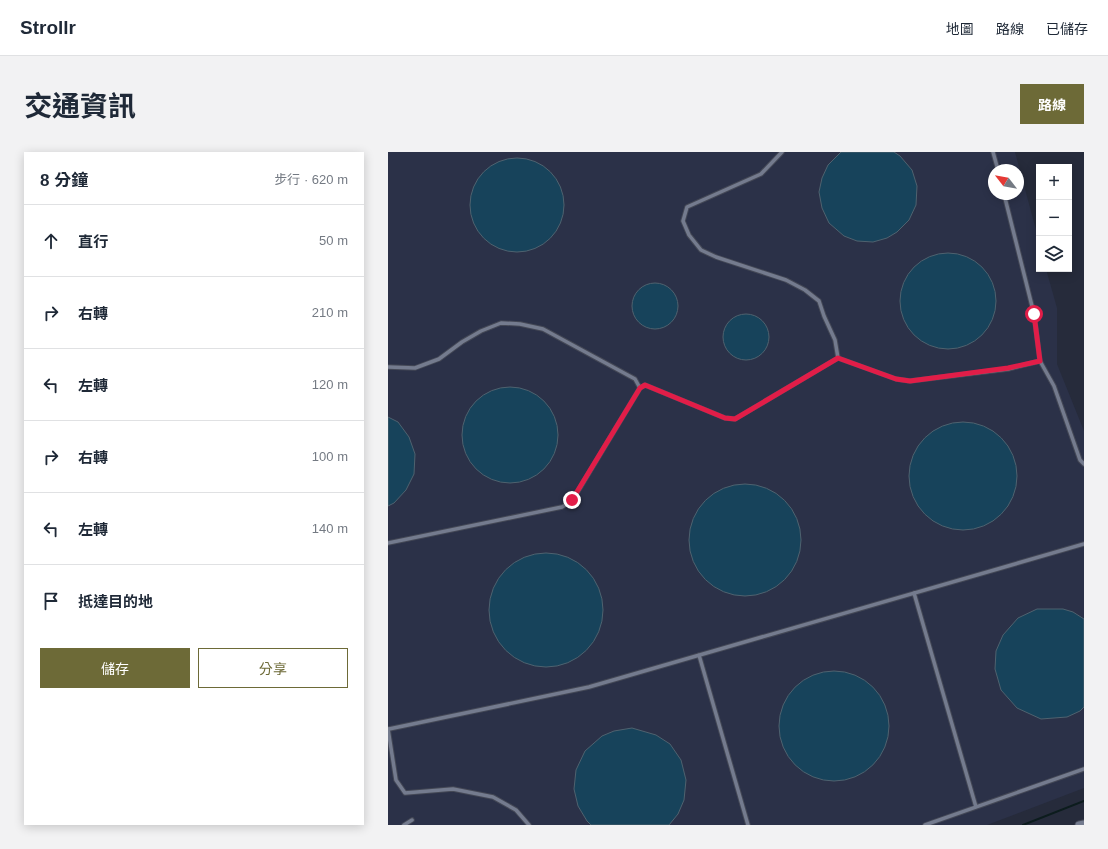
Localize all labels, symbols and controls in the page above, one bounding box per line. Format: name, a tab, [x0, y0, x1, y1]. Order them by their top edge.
text: Strollr	[20, 17, 76, 38]
text: 地圖	[946, 21, 974, 37]
text: 路線	[996, 21, 1024, 37]
text: 已儲存	[1046, 21, 1088, 37]
button: 路線	[1020, 84, 1084, 124]
text: 交通資訊	[24, 91, 136, 122]
north arrow	[988, 164, 1024, 200]
map controls	[1036, 164, 1072, 272]
button: +	[1036, 164, 1072, 200]
text: 8 分鐘	[40, 171, 88, 190]
text: 步行 · 620 m	[274, 172, 348, 187]
button: −	[1036, 200, 1072, 236]
icon: ahead	[40, 230, 62, 252]
text: 直行	[78, 233, 108, 250]
text: 50 m	[319, 233, 348, 248]
button: layers	[1036, 236, 1072, 272]
icon: right	[40, 302, 62, 324]
text: 右轉	[78, 305, 108, 322]
text: 210 m	[312, 305, 348, 320]
route start	[1025, 305, 1043, 323]
icon: left	[40, 374, 62, 396]
text: 左轉	[78, 377, 108, 394]
text: 120 m	[312, 377, 348, 392]
icon: right	[40, 446, 62, 468]
text: 右轉	[78, 449, 108, 466]
text: 100 m	[312, 449, 348, 464]
route end	[563, 491, 581, 509]
icon: left	[40, 518, 62, 540]
text: 左轉	[78, 521, 108, 538]
text: 140 m	[312, 521, 348, 536]
icon: arrive	[40, 590, 62, 612]
text: 抵達目的地	[78, 593, 153, 610]
button: 儲存	[40, 648, 190, 688]
button: 分享	[198, 648, 348, 688]

